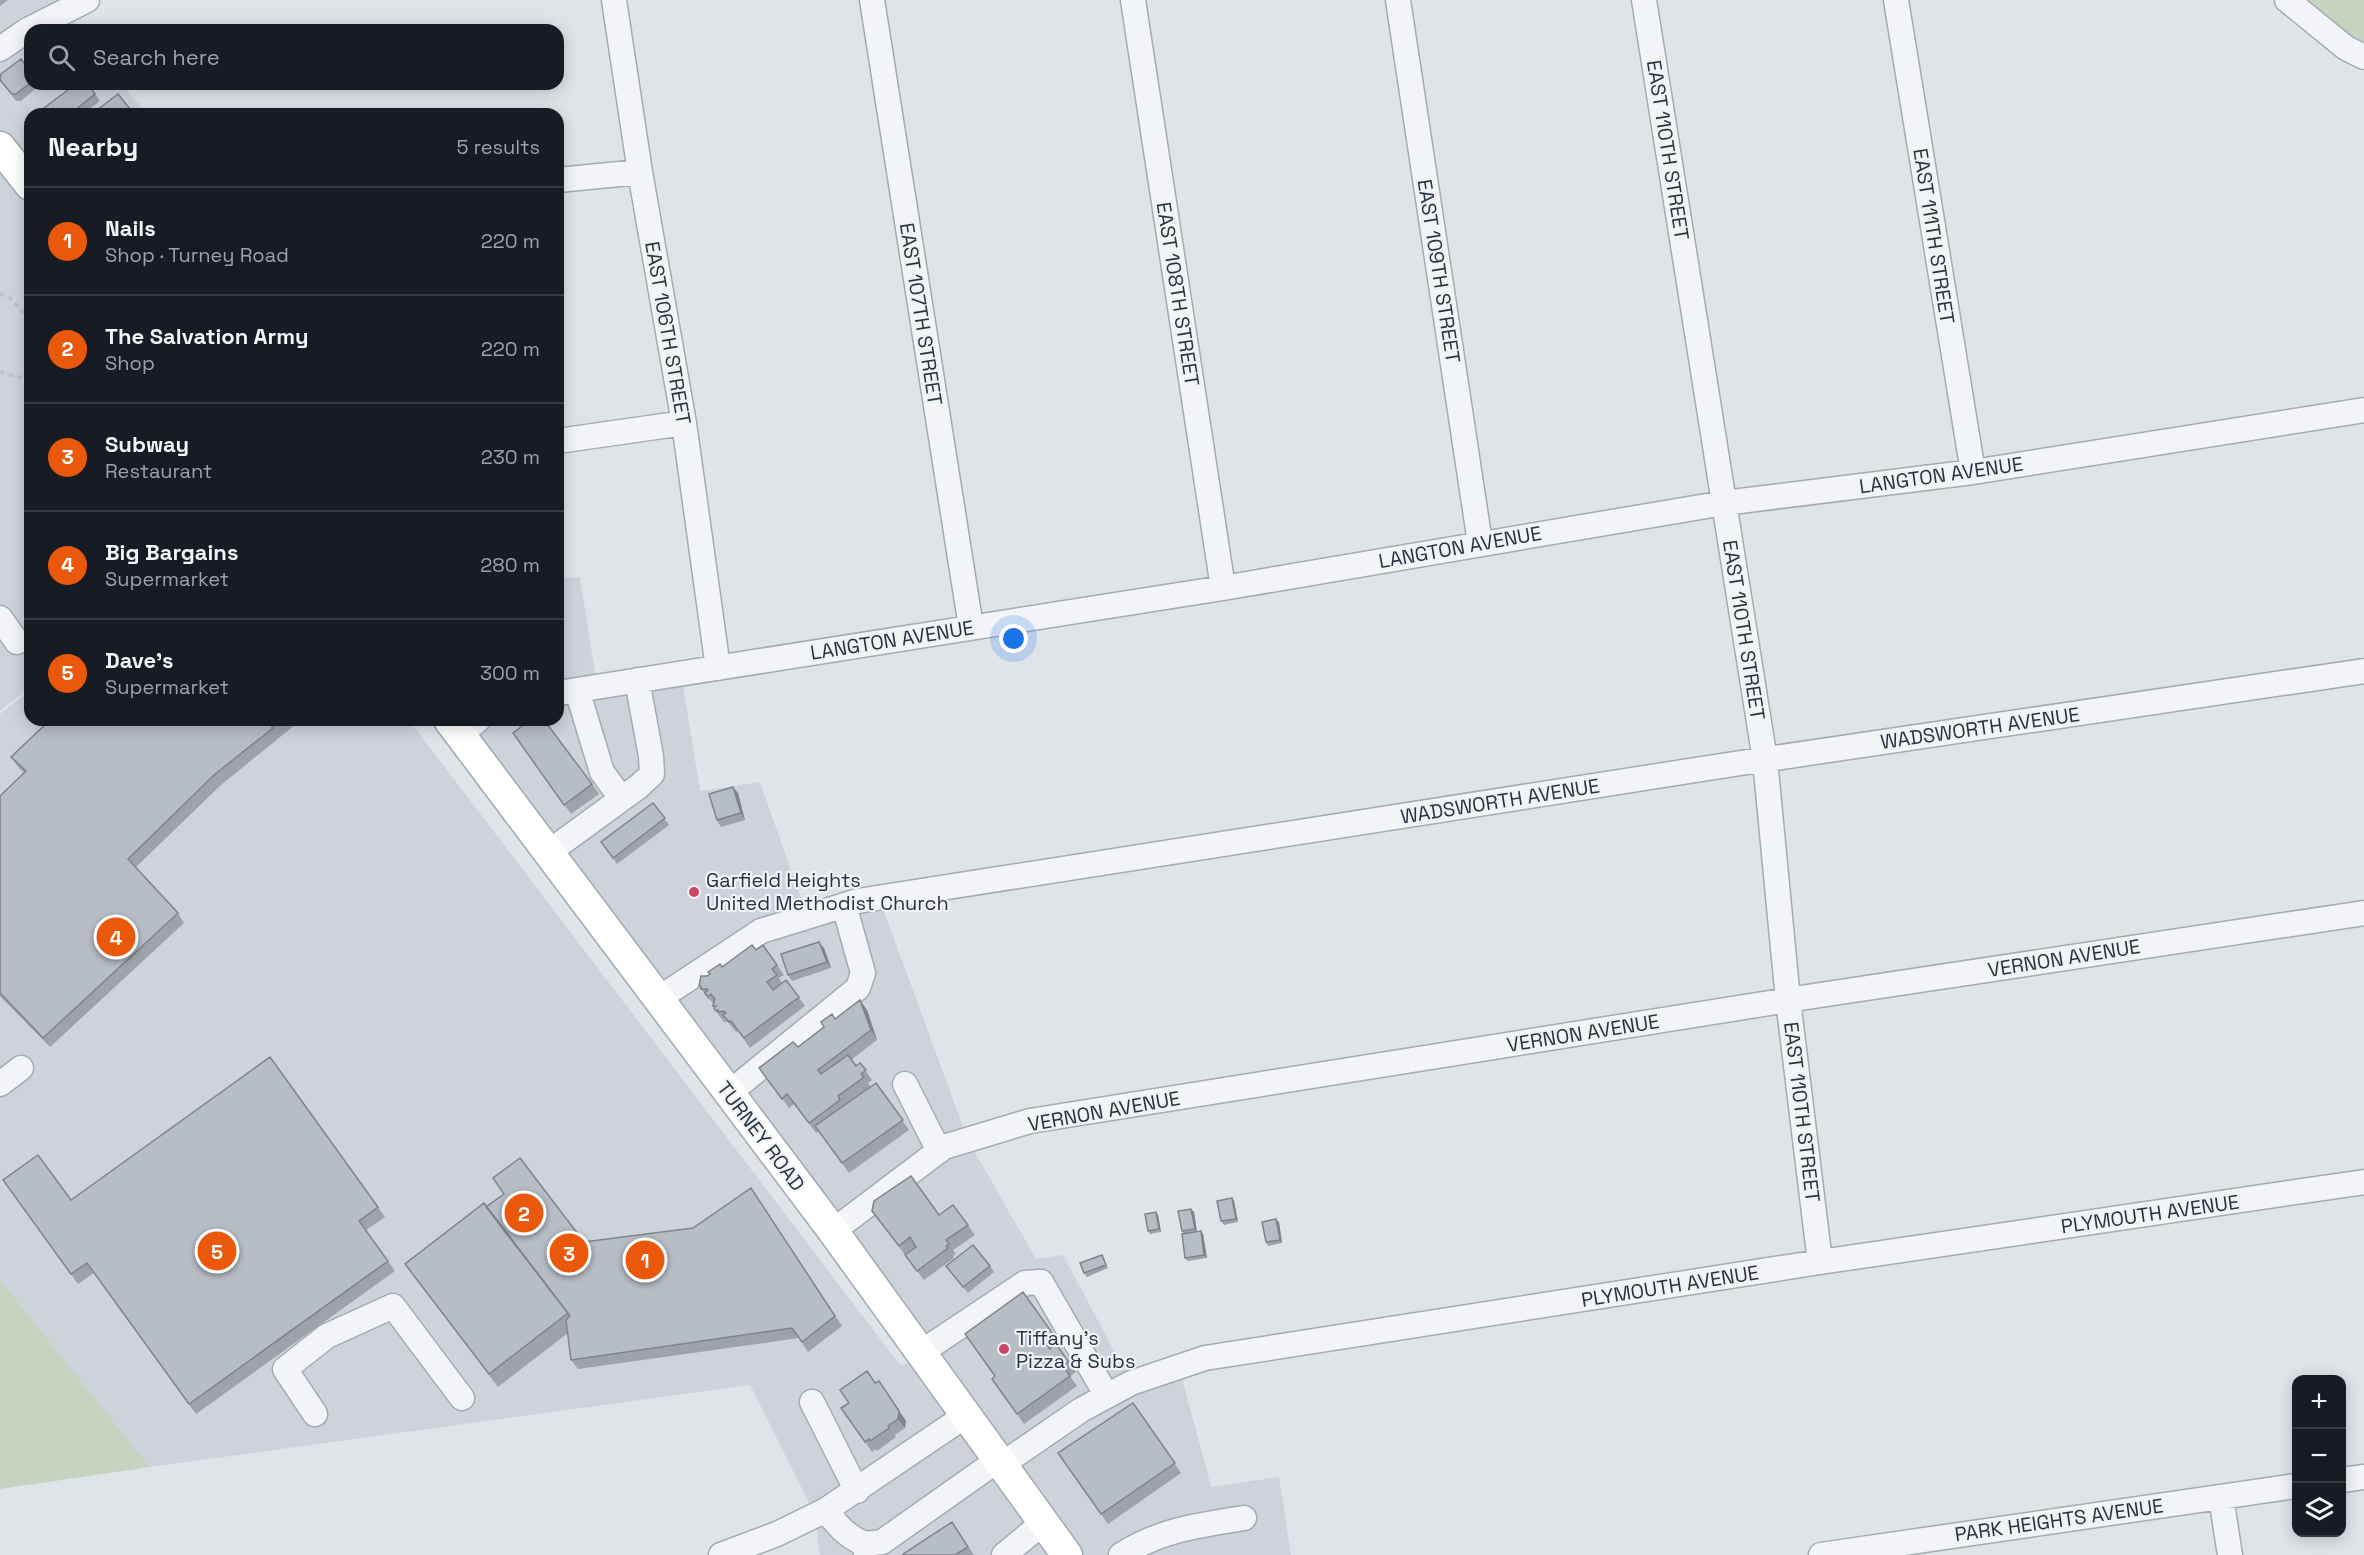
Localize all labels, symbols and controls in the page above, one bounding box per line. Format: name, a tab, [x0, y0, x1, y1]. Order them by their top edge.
search box	[24, 24, 564, 90]
icon: search	[45, 41, 78, 74]
text: Search here	[93, 43, 220, 71]
street label: EAST 110TH STREET	[1641, 58, 1695, 242]
text: Nearby	[48, 130, 138, 164]
text: 5 results	[456, 134, 540, 160]
street label: EAST 111TH STREET	[1907, 146, 1961, 326]
street label: EAST 109TH STREET	[1412, 177, 1466, 365]
street label: EAST 108TH STREET	[1151, 200, 1205, 388]
text: Nails	[105, 214, 156, 242]
street label: EAST 107TH STREET	[894, 221, 948, 407]
text: 1	[63, 228, 72, 254]
text: 220 m	[481, 228, 540, 254]
street label: EAST 106TH STREET	[639, 239, 697, 427]
text: Shop · Turney Road	[105, 242, 289, 268]
text: The Salvation Army	[105, 322, 308, 350]
text: 2	[62, 336, 73, 362]
text: 220 m	[481, 336, 540, 362]
text: Shop	[105, 350, 155, 376]
text: Subway	[105, 430, 189, 458]
text: 3	[61, 444, 74, 470]
text: 230 m	[481, 444, 540, 470]
street label: LANGTON AVENUE	[1857, 451, 2025, 499]
text: Restaurant	[105, 458, 212, 484]
street label: LANGTON AVENUE	[1376, 520, 1544, 574]
text: Big Bargains	[105, 538, 238, 566]
street label: EAST 110TH STREET	[1717, 538, 1771, 722]
text: 4	[61, 552, 74, 578]
text: 280 m	[480, 552, 540, 578]
text: Supermarket	[105, 566, 229, 592]
street label: LANGTON AVENUE	[808, 614, 976, 666]
your location	[999, 624, 1028, 653]
text: Dave's	[105, 646, 173, 674]
text: 5	[62, 660, 74, 686]
text: 300 m	[480, 660, 540, 686]
text: Supermarket	[105, 674, 229, 700]
street label: WADSWORTH AVENUE	[1879, 701, 2081, 755]
street label: WADSWORTH AVENUE	[1399, 772, 1601, 830]
place label: Garfield Heights United Methodist Church	[706, 867, 949, 916]
marker: Garfield Heights United Methodist Church	[687, 885, 701, 899]
pin: 4	[96, 914, 136, 960]
street label: VERNON AVENUE	[1986, 933, 2142, 983]
street label: VERNON AVENUE	[1505, 1008, 1661, 1058]
street label: EAST 110TH STREET	[1778, 1020, 1826, 1204]
street label: TURNEY ROAD	[711, 1076, 811, 1196]
street label: VERNON AVENUE	[1026, 1085, 1182, 1137]
street label: PLYMOUTH AVENUE	[2059, 1189, 2241, 1239]
pin: 2	[504, 1190, 544, 1236]
pin: 5	[198, 1228, 236, 1274]
pin: 3	[550, 1230, 588, 1276]
pin: 1	[626, 1238, 664, 1282]
street label: PLYMOUTH AVENUE	[1579, 1259, 1761, 1313]
place label: Tiffany’s Pizza & Subs	[1016, 1325, 1135, 1374]
marker: Tiffany’s Pizza & Subs	[997, 1342, 1011, 1356]
map controls	[2292, 1375, 2346, 1537]
button: +	[2292, 1375, 2346, 1429]
button: −	[2292, 1429, 2346, 1483]
button: layers	[2292, 1483, 2346, 1537]
street label: PARK HEIGHTS AVENUE	[1953, 1492, 2165, 1548]

